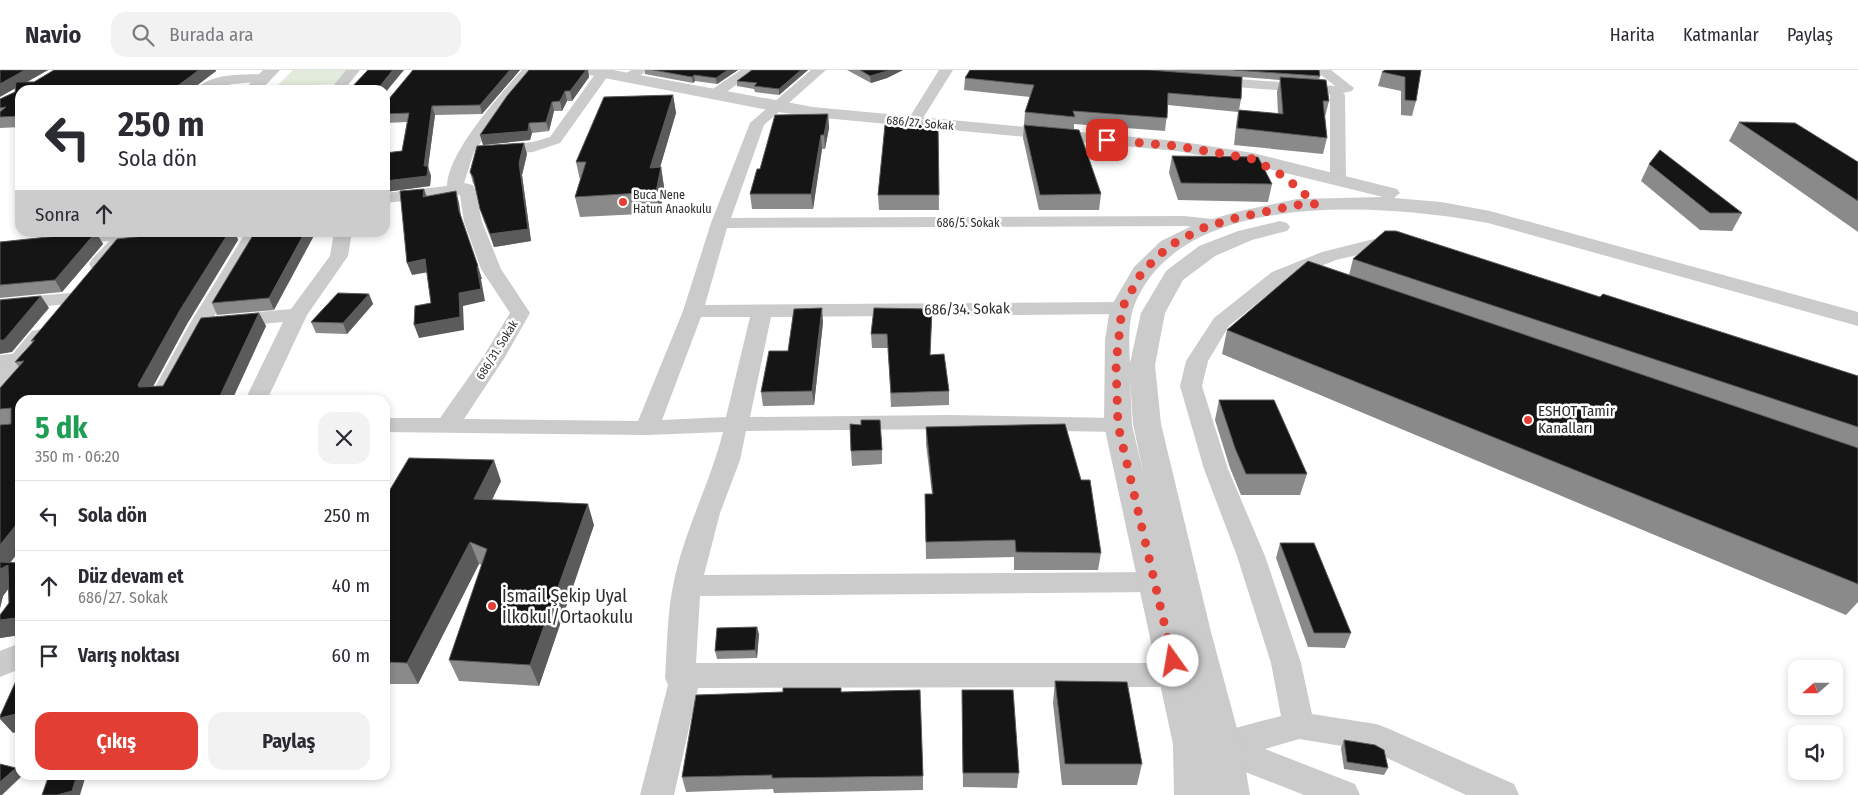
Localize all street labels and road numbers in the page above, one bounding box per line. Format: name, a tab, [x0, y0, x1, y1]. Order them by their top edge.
street label: 686/27. Sokak	[886, 113, 955, 133]
street label: 686/5. Sokak	[936, 216, 1000, 230]
street label: 686/34. Sokak	[924, 299, 1010, 319]
street label: 686/31. Sokak	[473, 317, 521, 382]

